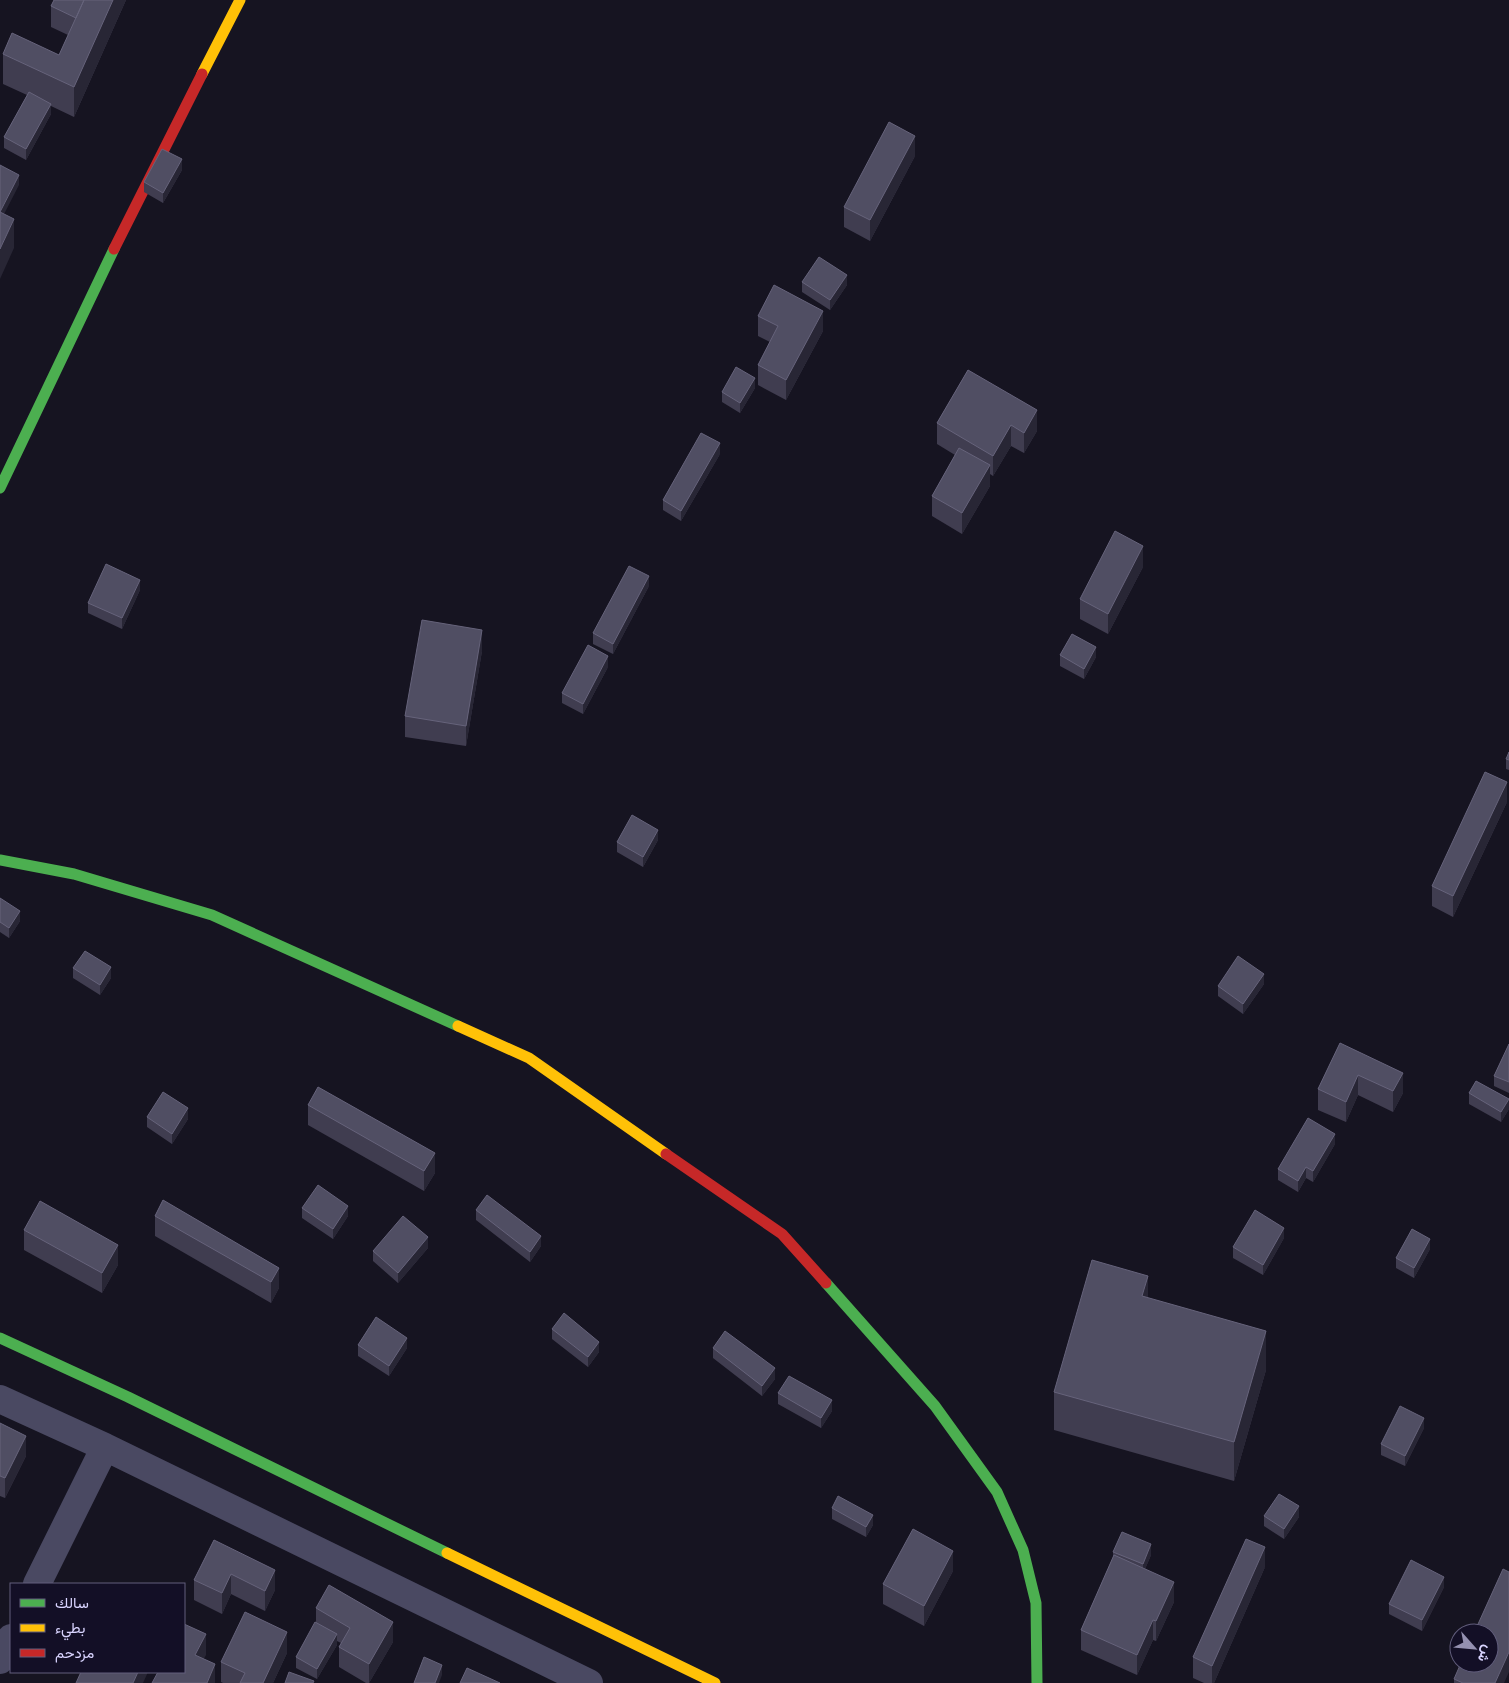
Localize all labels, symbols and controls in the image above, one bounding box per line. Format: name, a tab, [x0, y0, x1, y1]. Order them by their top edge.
legend	[10, 1583, 185, 1673]
text: سالك	[55, 1594, 89, 1612]
text: بطيء	[55, 1619, 85, 1641]
north arrow	[1449, 1623, 1499, 1673]
text: ش	[1474, 1642, 1497, 1665]
text: مزدحم	[55, 1644, 94, 1663]

